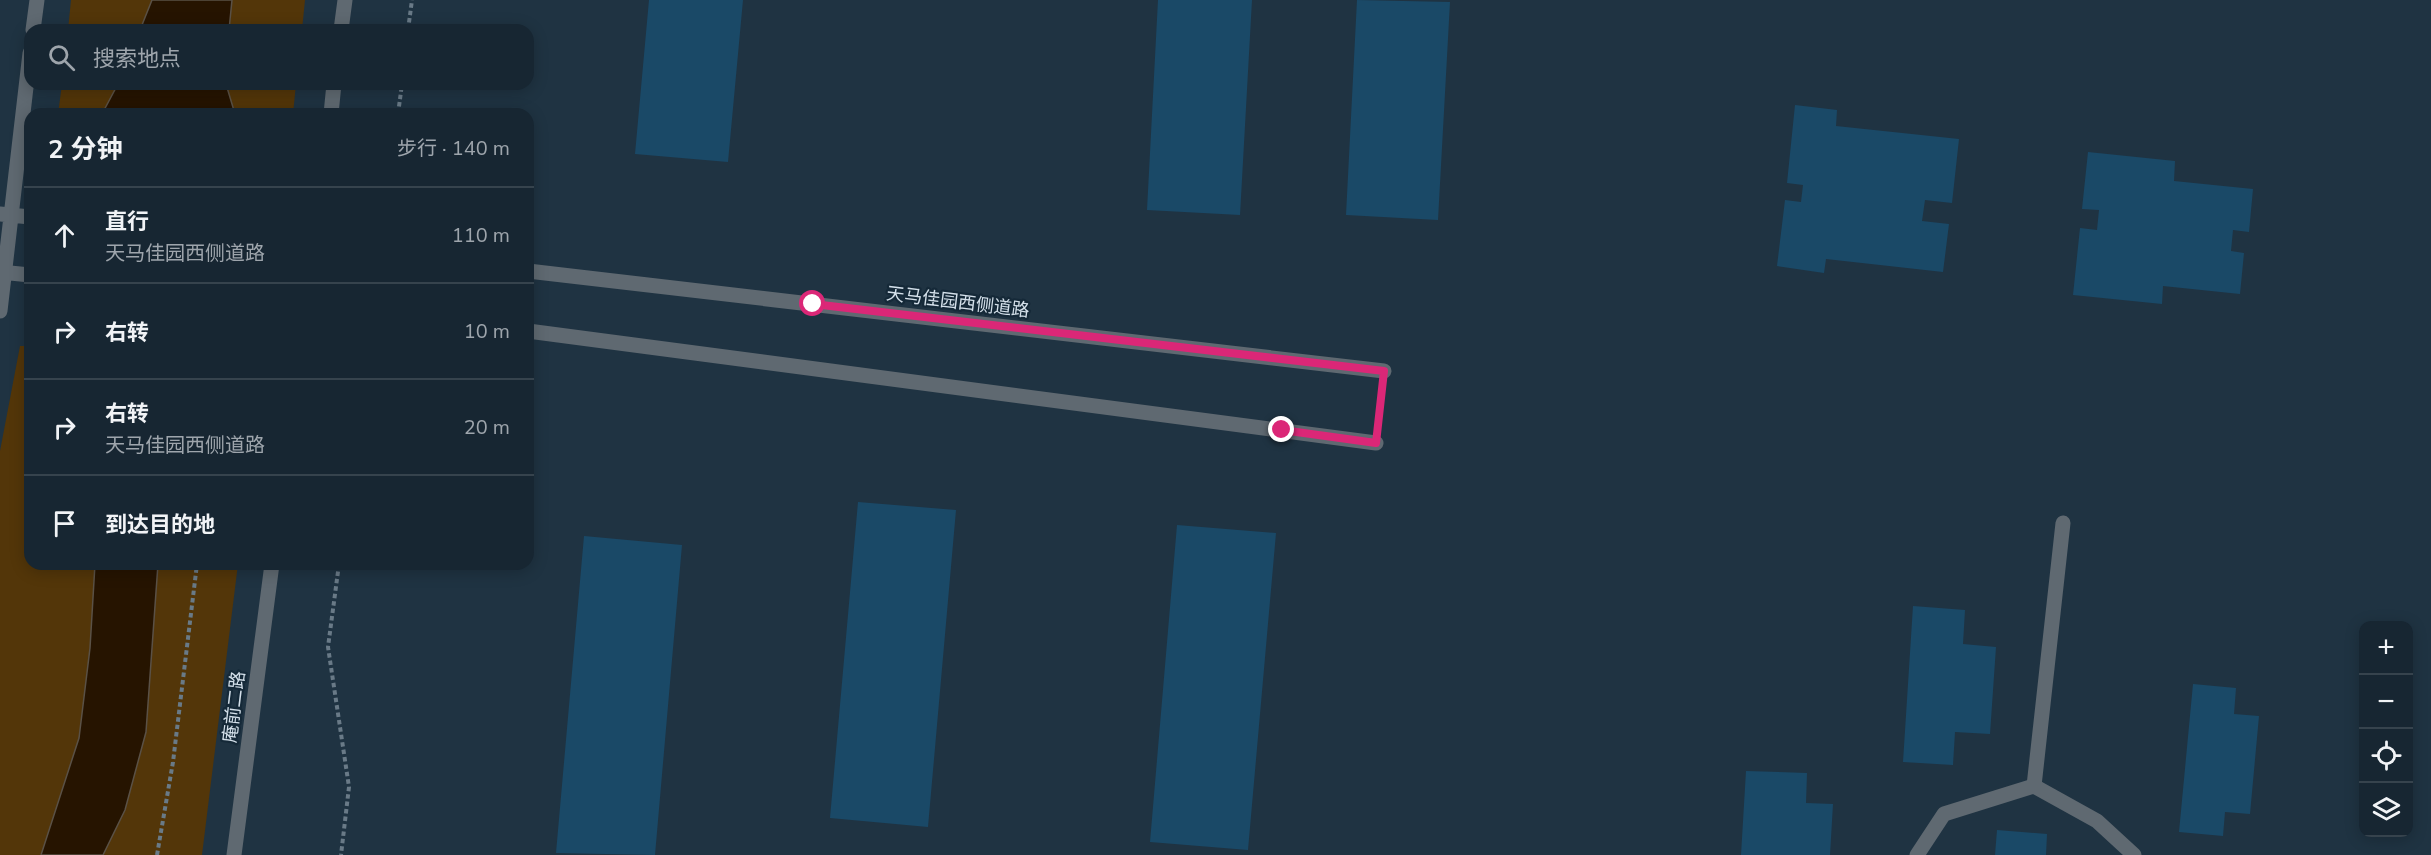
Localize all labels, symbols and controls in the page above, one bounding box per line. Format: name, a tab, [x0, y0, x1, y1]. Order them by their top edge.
search box	[24, 24, 534, 90]
icon: search	[45, 41, 78, 74]
text: 搜索地点	[93, 44, 181, 74]
text: 2 分钟	[48, 132, 123, 167]
text: 步行 · 140 m	[397, 135, 510, 162]
text: 直行	[105, 207, 149, 237]
icon: ahead	[48, 219, 81, 252]
text: 110 m	[452, 222, 510, 249]
text: 天马佳园西侧道路	[105, 240, 265, 267]
street label: 天马佳园西侧道路	[885, 281, 1031, 323]
route start	[799, 290, 825, 316]
icon: right	[48, 315, 81, 348]
text: 右转	[105, 318, 149, 348]
text: 10 m	[464, 318, 510, 345]
text: 右转	[105, 399, 149, 429]
icon: right	[48, 411, 81, 444]
text: 20 m	[464, 414, 510, 441]
route end	[1268, 416, 1294, 442]
text: 天马佳园西侧道路	[105, 432, 265, 459]
icon: arrive	[48, 507, 81, 540]
text: 到达目的地	[105, 510, 215, 540]
map controls	[2359, 621, 2413, 837]
button: +	[2359, 621, 2413, 675]
street label: 庵前二路	[218, 670, 250, 744]
button: −	[2359, 675, 2413, 729]
button: locate	[2359, 729, 2413, 783]
button: layers	[2359, 783, 2413, 837]

